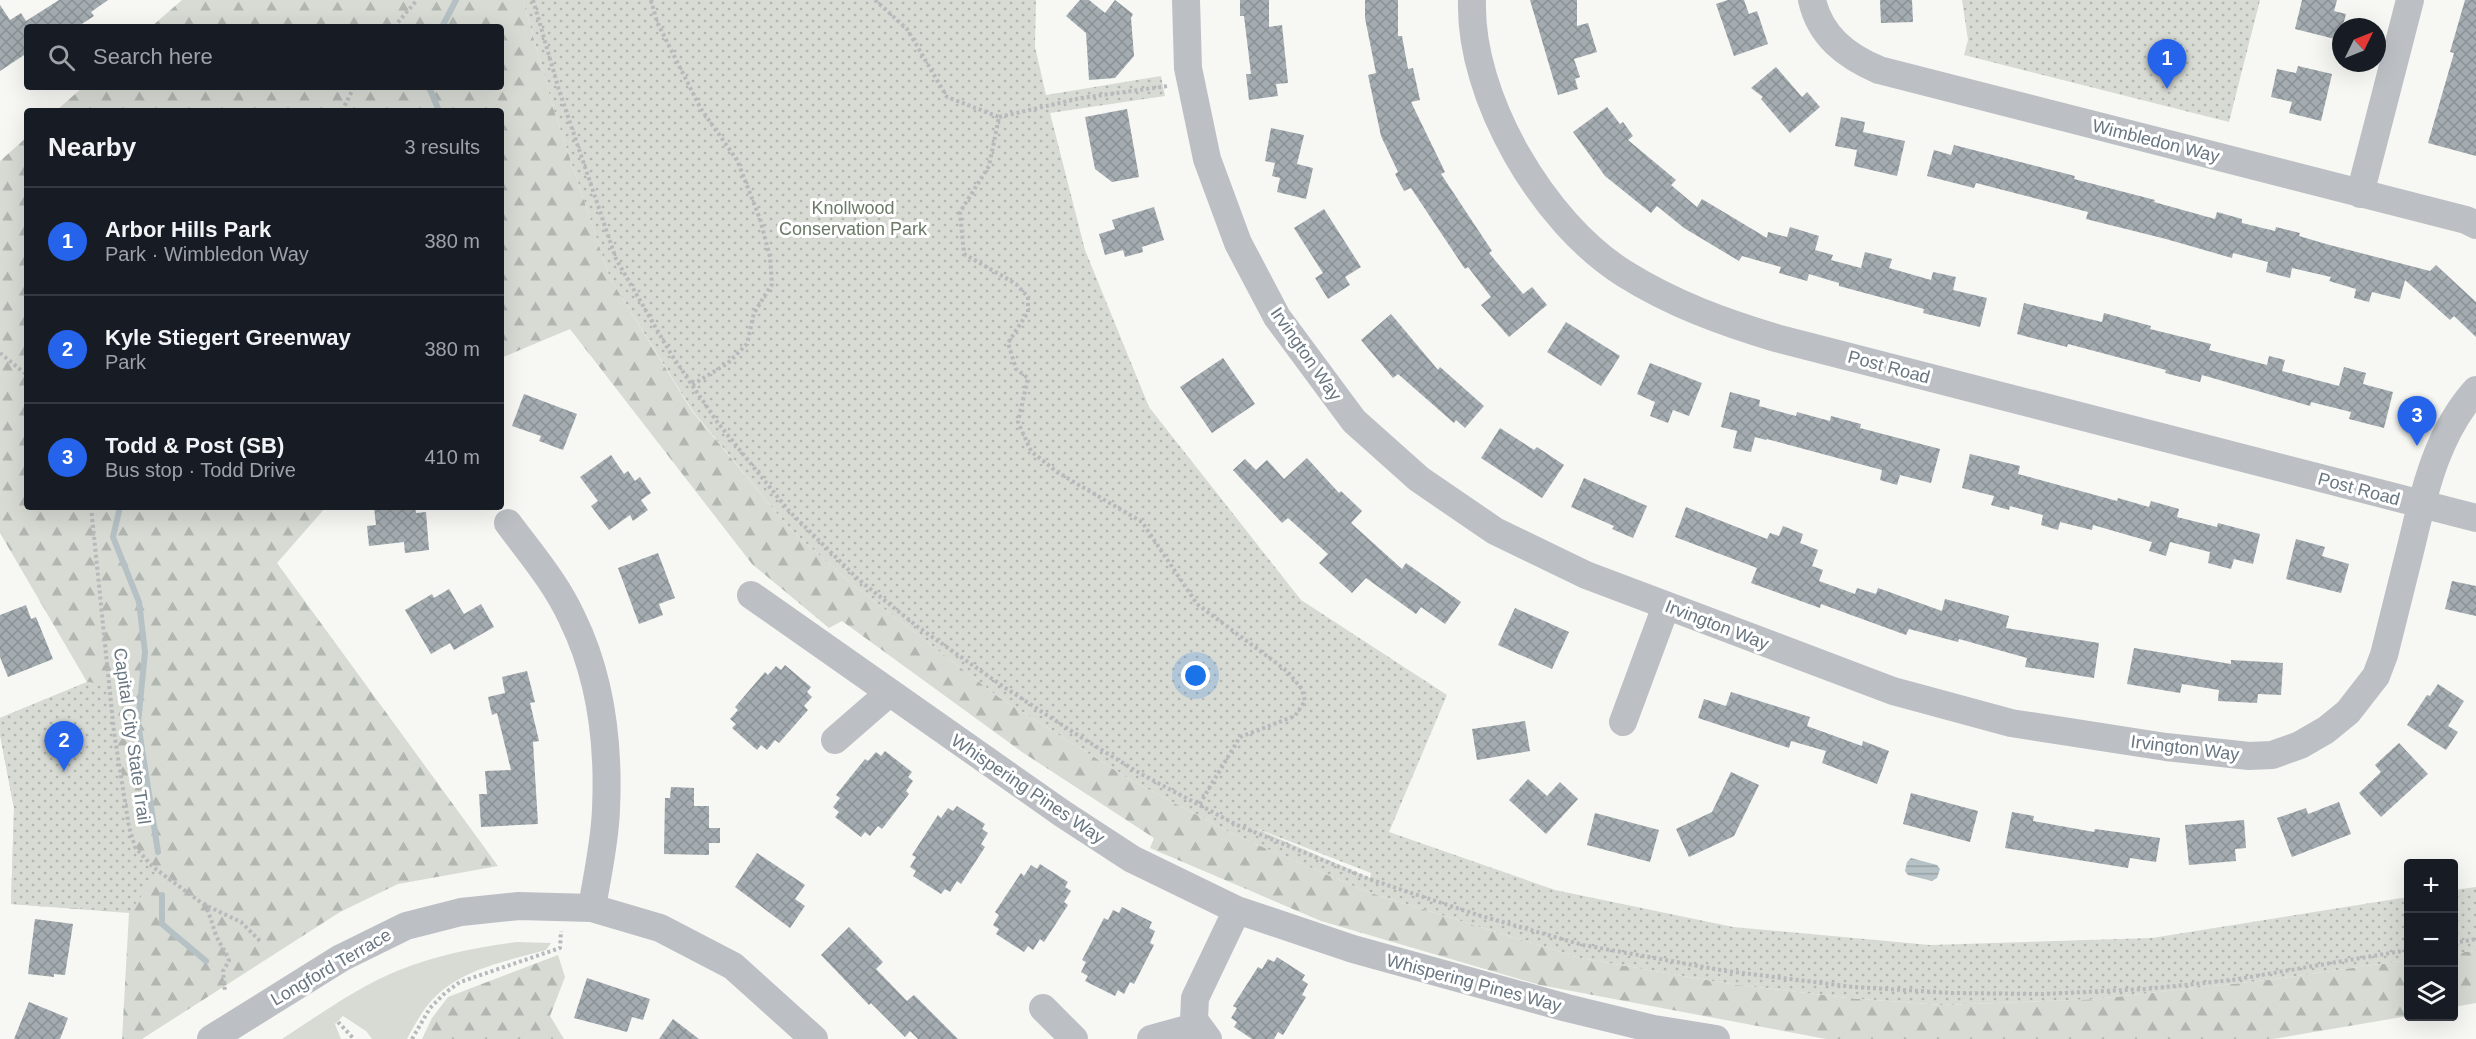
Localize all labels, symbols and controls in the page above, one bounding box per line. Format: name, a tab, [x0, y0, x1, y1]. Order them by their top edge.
north arrow	[2332, 18, 2386, 72]
search box	[24, 24, 504, 90]
pin: 1	[2148, 40, 2186, 89]
icon: search	[45, 41, 78, 74]
text: Search here	[93, 44, 213, 69]
street label: Wimbledon Way	[2090, 116, 2222, 166]
text: Nearby	[48, 132, 136, 162]
text: 3 results	[404, 136, 480, 158]
park label: Knollwood Conservation Park	[779, 198, 928, 239]
text: Arbor Hills Park	[105, 217, 271, 242]
text: 1	[62, 230, 73, 252]
text: 380 m	[424, 230, 480, 252]
text: Park · Wimbledon Way	[105, 243, 309, 265]
street label: Irvington Way	[1266, 303, 1346, 405]
text: Kyle Stiegert Greenway	[105, 325, 351, 350]
text: 2	[62, 338, 73, 360]
text: 380 m	[424, 338, 480, 360]
street label: Post Road	[1846, 346, 1932, 388]
text: Park	[105, 351, 146, 373]
pin: 3	[2398, 396, 2436, 446]
text: Todd & Post (SB)	[105, 433, 284, 458]
text: 3	[62, 446, 73, 468]
text: 410 m	[424, 446, 480, 468]
text: Bus stop · Todd Drive	[105, 459, 296, 481]
street label: Post Road	[2316, 468, 2402, 510]
street label: Irvington Way	[1662, 596, 1772, 654]
street label: Capital City State Trail	[110, 646, 154, 826]
your location	[1181, 661, 1210, 690]
pin: 2	[44, 722, 84, 771]
street label: Whispering Pines Way	[948, 730, 1108, 848]
street label: Irvington Way	[2130, 731, 2240, 765]
map controls	[2404, 859, 2458, 1021]
button: +	[2404, 859, 2458, 913]
button: −	[2404, 913, 2458, 967]
street label: Longford Terrace	[267, 924, 395, 1010]
street label: Whispering Pines Way	[1384, 950, 1564, 1016]
button: layers	[2404, 967, 2458, 1021]

